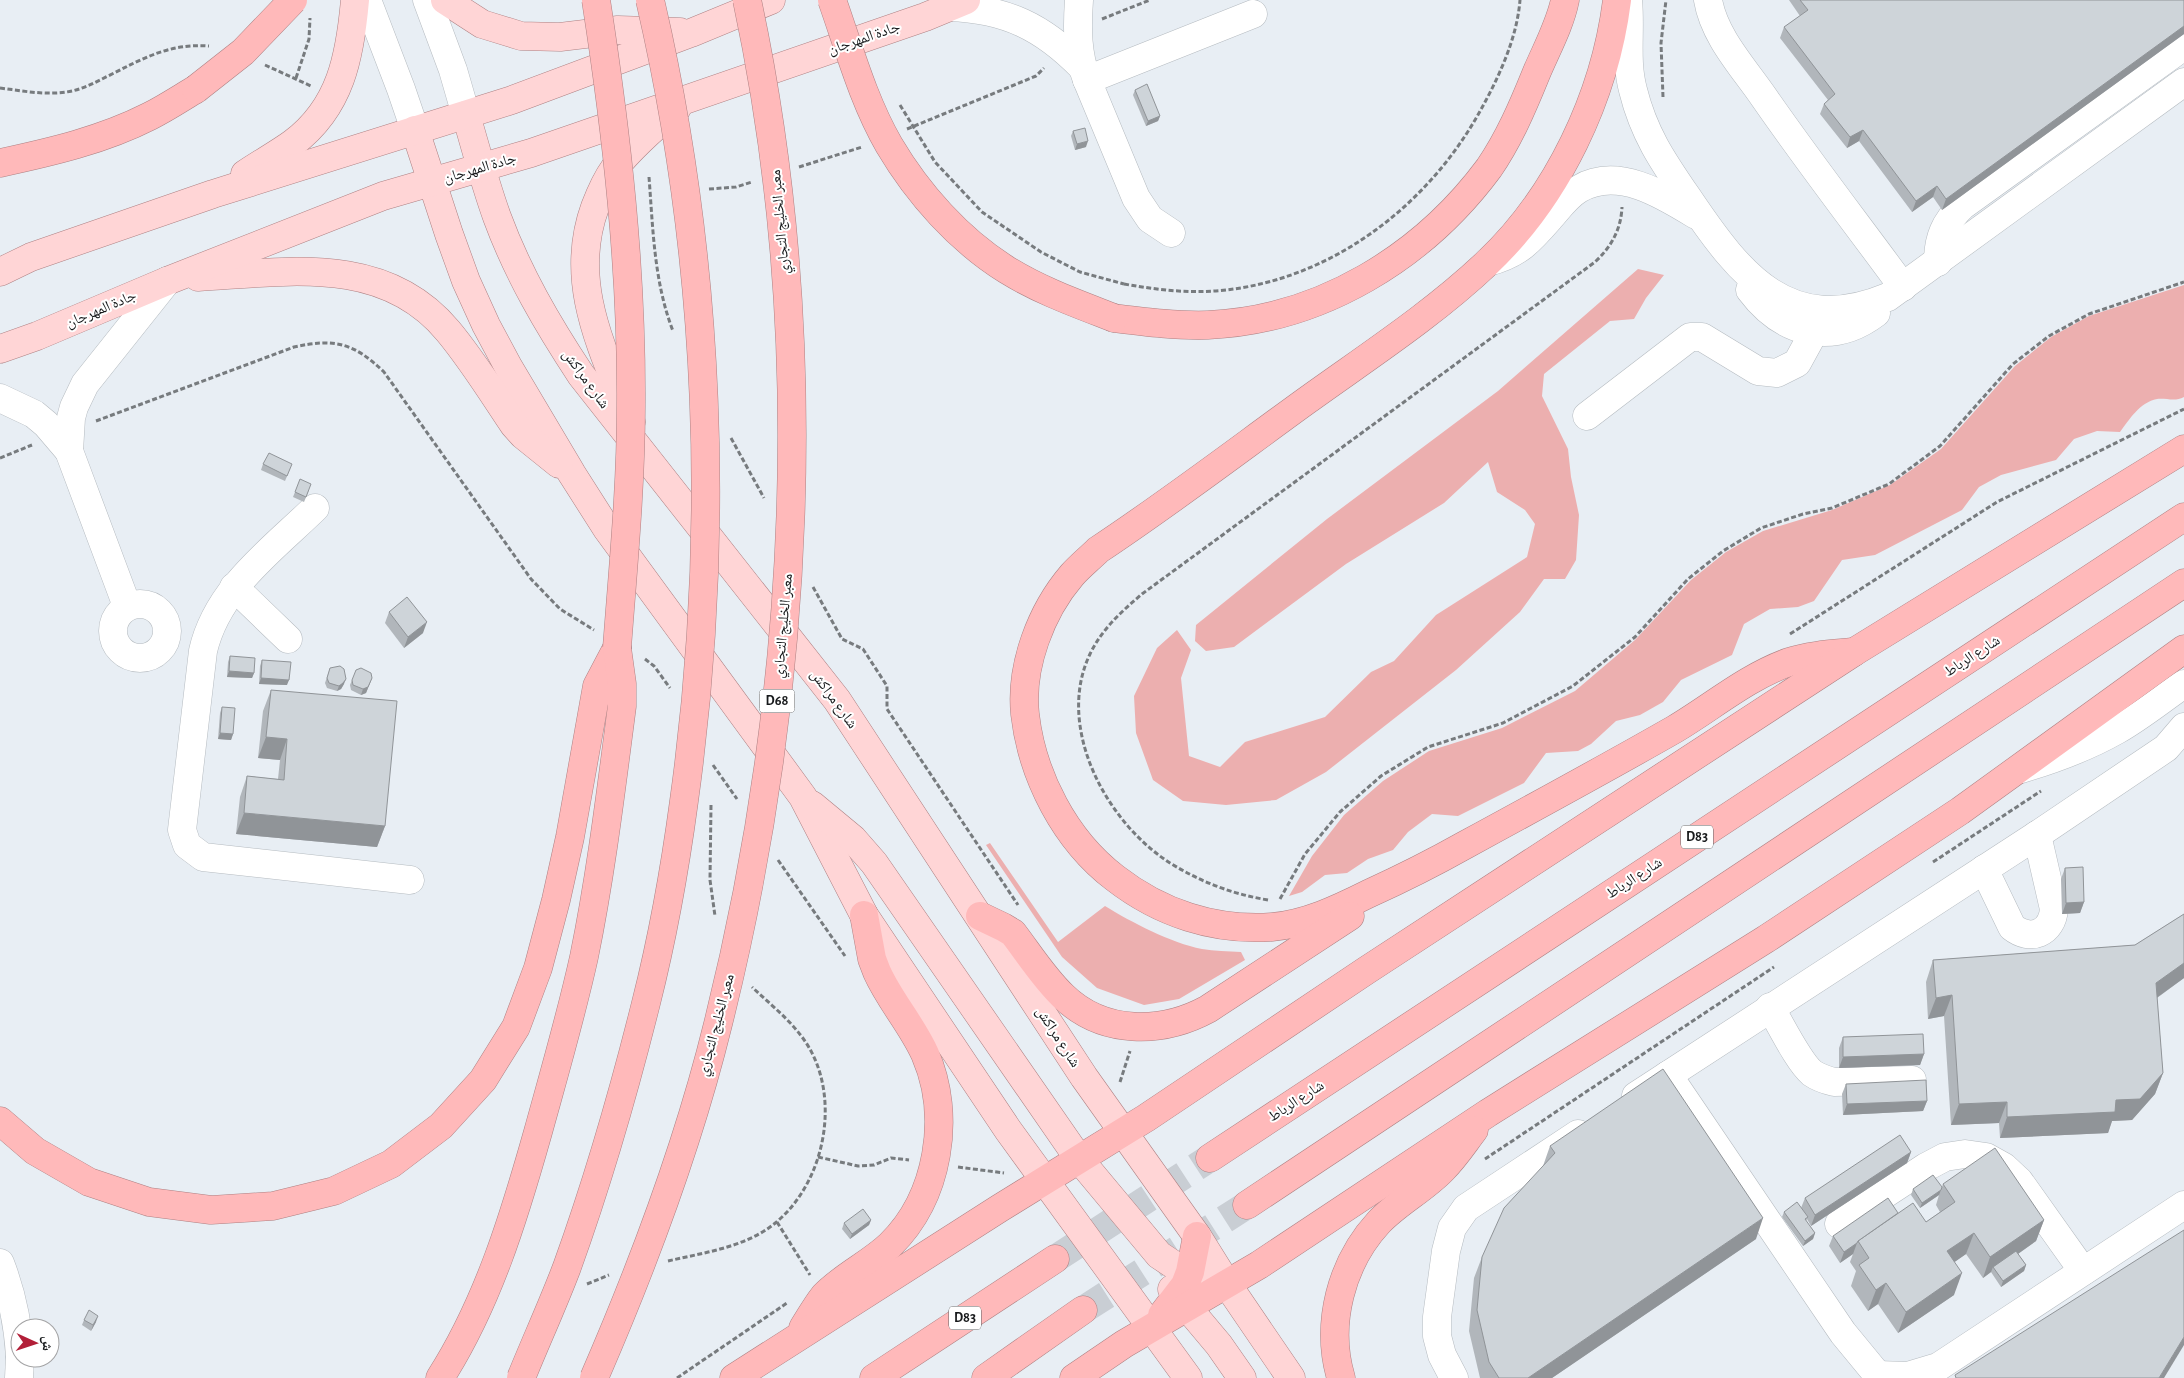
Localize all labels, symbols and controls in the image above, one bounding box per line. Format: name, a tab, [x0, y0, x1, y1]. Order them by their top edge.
street label: جادة المهرجان	[826, 19, 903, 59]
street label: جادة المهرجان	[442, 150, 519, 187]
street label: معبر الخليج التجاري	[768, 168, 796, 275]
street label: جادة المهرجان	[64, 287, 140, 332]
street label: شارع مراكش	[558, 347, 612, 413]
street label: معبر الخليج التجاري	[771, 573, 799, 679]
street label: شارع الرباط	[1941, 632, 2004, 681]
street label: شارع مراكش	[806, 667, 860, 733]
road number: D68	[760, 689, 794, 712]
road number: D83	[1681, 826, 1713, 849]
street label: شارع الرباط	[1603, 854, 1666, 903]
street label: معبر الخليج التجاري	[695, 972, 741, 1079]
street label: شارع مراكش	[1031, 1004, 1083, 1071]
street label: شارع الرباط	[1265, 1077, 1328, 1126]
road number: D83	[949, 1306, 981, 1330]
north arrow	[10, 1318, 60, 1368]
text: ش	[39, 1336, 54, 1352]

